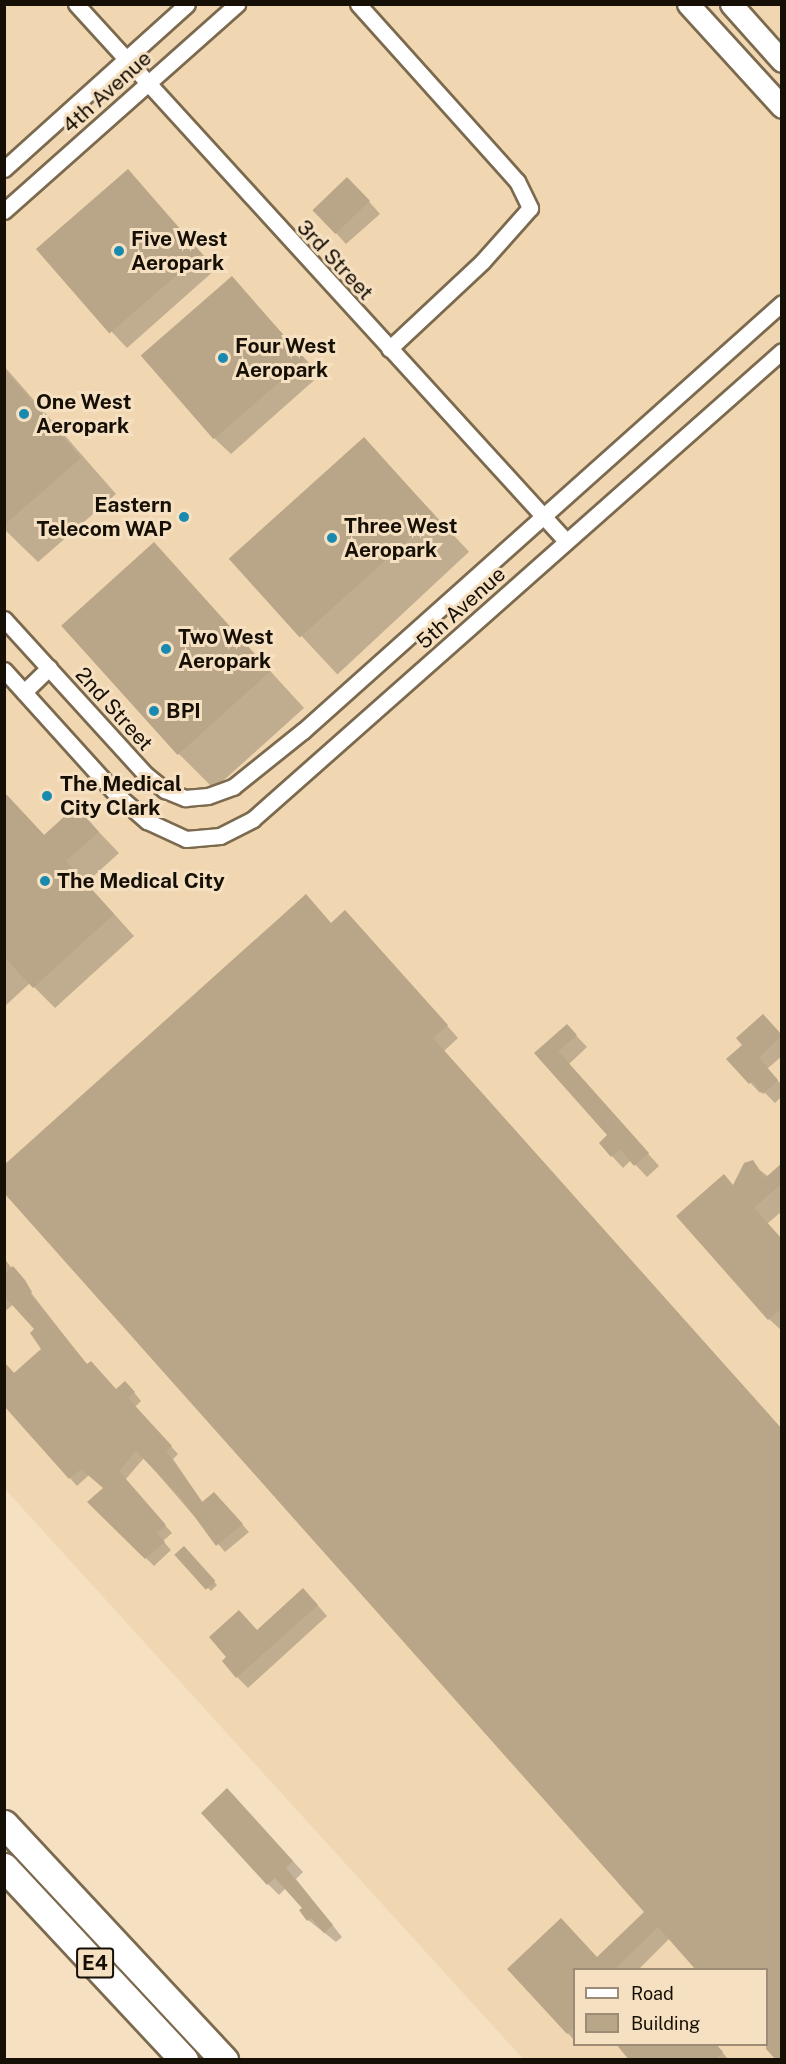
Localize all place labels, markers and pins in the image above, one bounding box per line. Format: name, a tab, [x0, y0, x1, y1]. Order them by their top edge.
place label: Five West Aeropark	[131, 226, 228, 276]
marker: Five West Aeropark	[112, 244, 126, 258]
place label: Four West Aeropark	[235, 333, 336, 383]
marker: Four West Aeropark	[216, 351, 230, 365]
place label: One West Aeropark	[36, 389, 132, 439]
marker: One West Aeropark	[17, 407, 31, 421]
place label: Eastern Telecom WAP	[36, 492, 172, 542]
marker: Eastern Telecom WAP	[177, 510, 191, 524]
place label: Three West Aeropark	[344, 513, 458, 563]
marker: Three West Aeropark	[325, 531, 339, 545]
place label: Two West Aeropark	[178, 624, 274, 674]
marker: Two West Aeropark	[159, 642, 173, 656]
place label: BPI	[166, 698, 201, 724]
marker: BPI	[147, 704, 161, 718]
place label: The Medical City Clark	[60, 771, 182, 821]
marker: The Medical City Clark	[38, 787, 56, 805]
place label: The Medical City	[57, 868, 225, 894]
marker: The Medical City	[38, 874, 52, 888]

